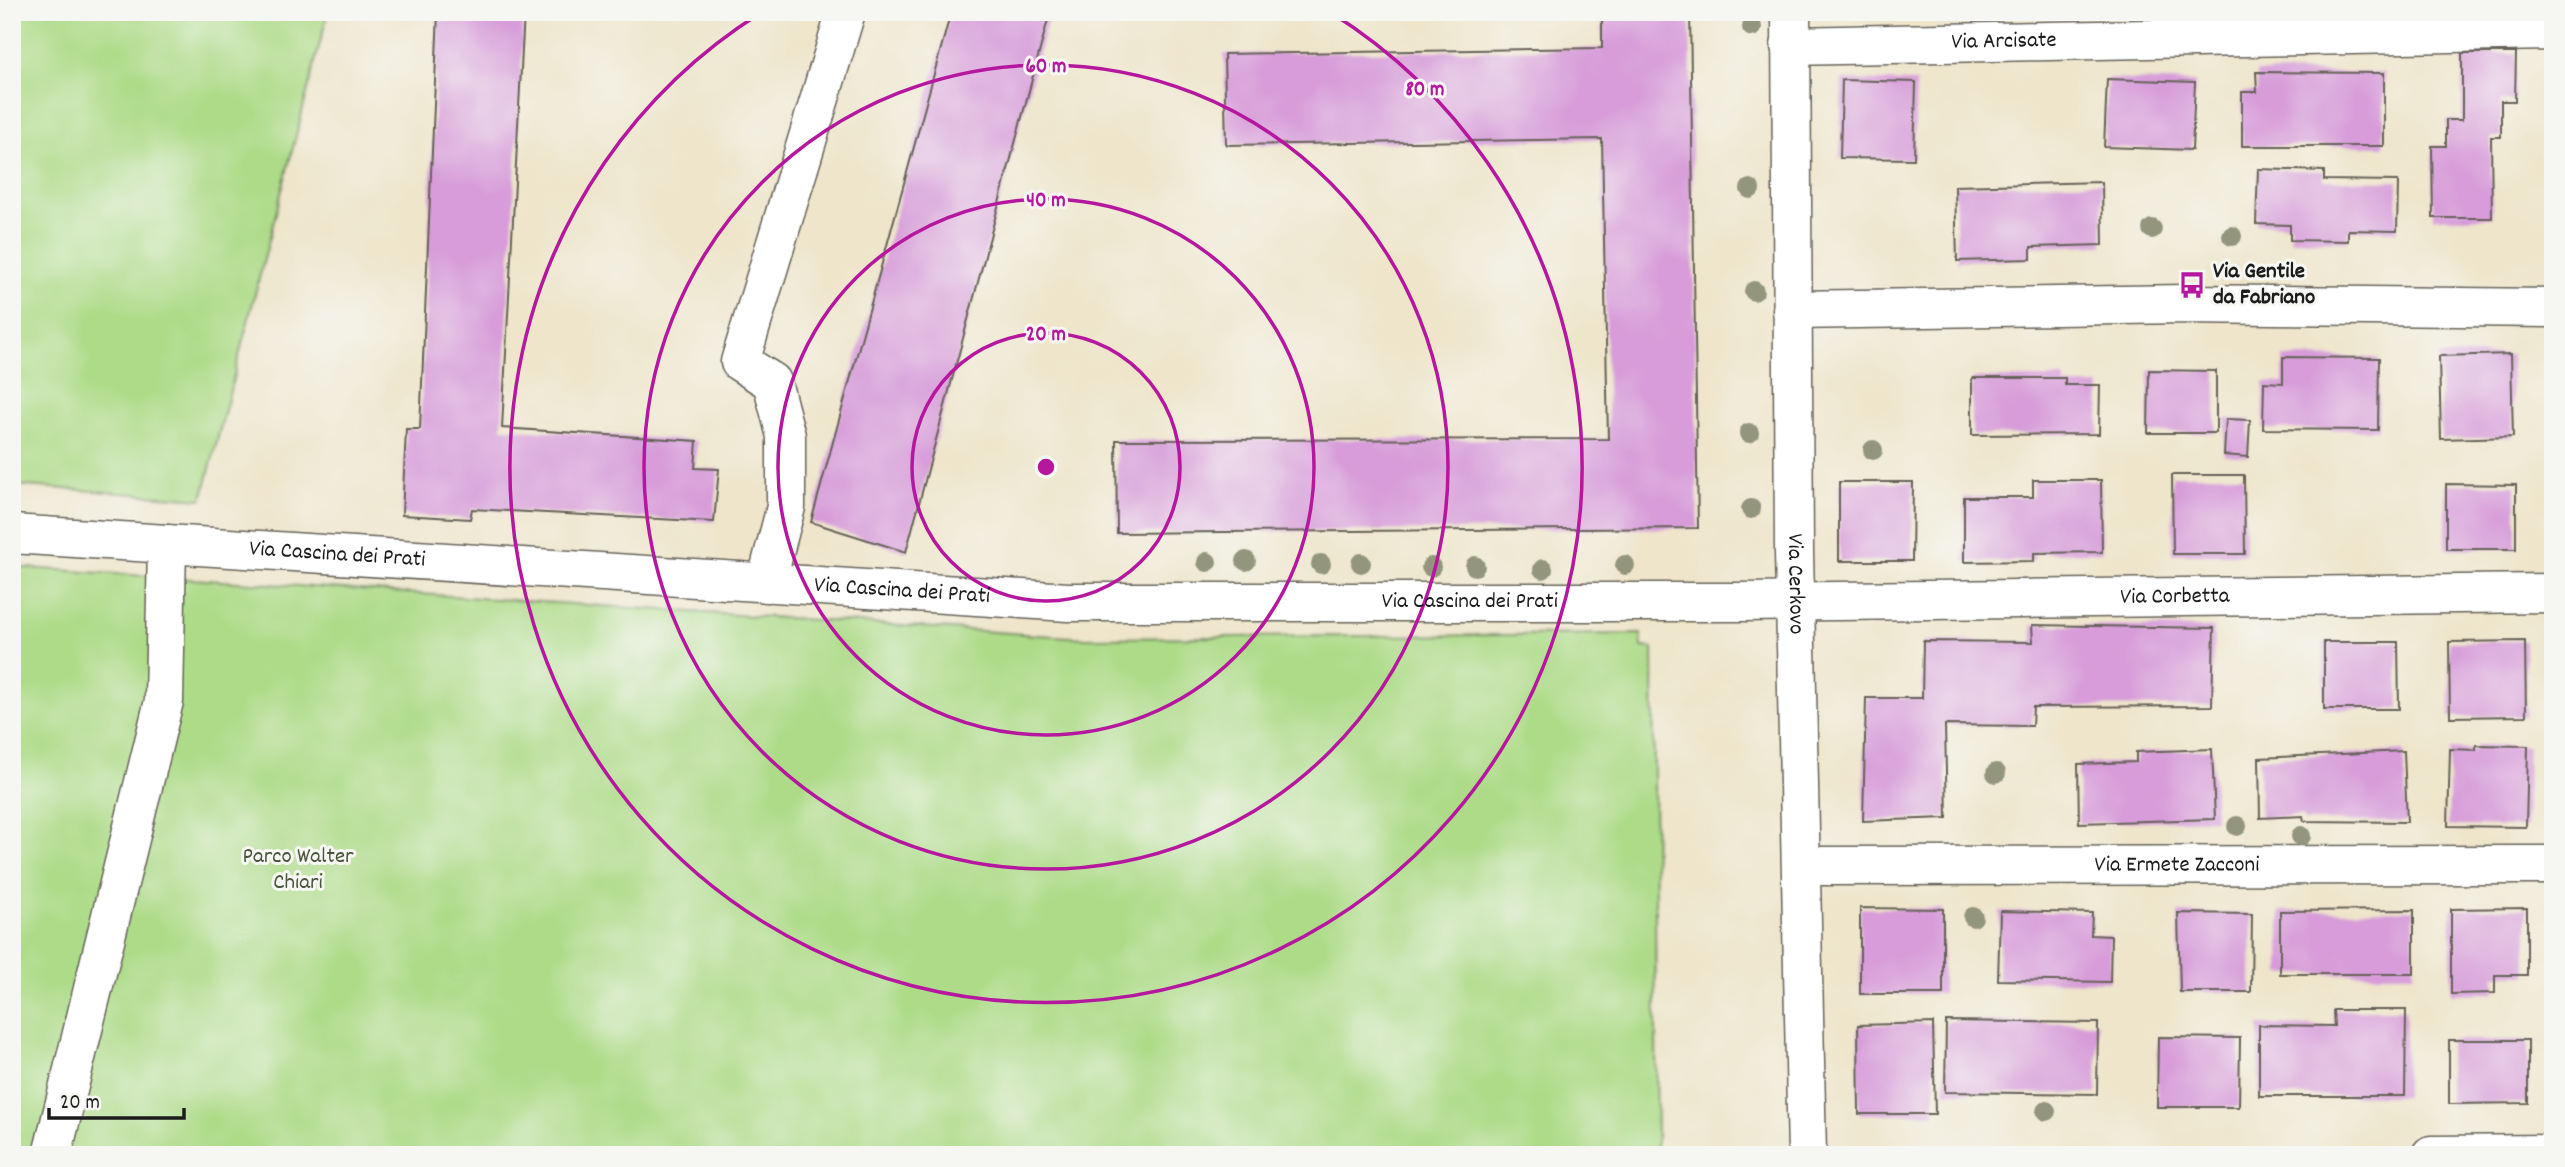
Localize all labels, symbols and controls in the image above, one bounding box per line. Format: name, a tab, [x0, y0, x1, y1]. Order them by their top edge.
street label: Via Arcisate	[1951, 24, 2057, 59]
text: 60 m	[1026, 53, 1066, 83]
text: 80 m	[1405, 76, 1445, 106]
text: 40 m	[1026, 187, 1066, 217]
place label: Via Gentile da Fabriano	[2213, 256, 2315, 315]
bus stop icon: Via Gentile da Fabriano	[2177, 270, 2207, 300]
text: 20 m	[1026, 321, 1066, 351]
centre of rings	[1034, 455, 1058, 479]
street label: Via Cascina dei Prati	[248, 533, 426, 577]
street label: Via Cerkovo	[1777, 533, 1812, 635]
street label: Via Cascina dei Prati	[813, 569, 991, 613]
street label: Via Corbetta	[2120, 580, 2231, 614]
street label: Via Cascina dei Prati	[1382, 586, 1558, 619]
park label: Parco Walter Chiari	[242, 841, 354, 900]
street label: Via Ermete Zacconi	[2095, 849, 2259, 882]
scale bar	[49, 1076, 184, 1120]
text: 20 m	[60, 1089, 100, 1119]

